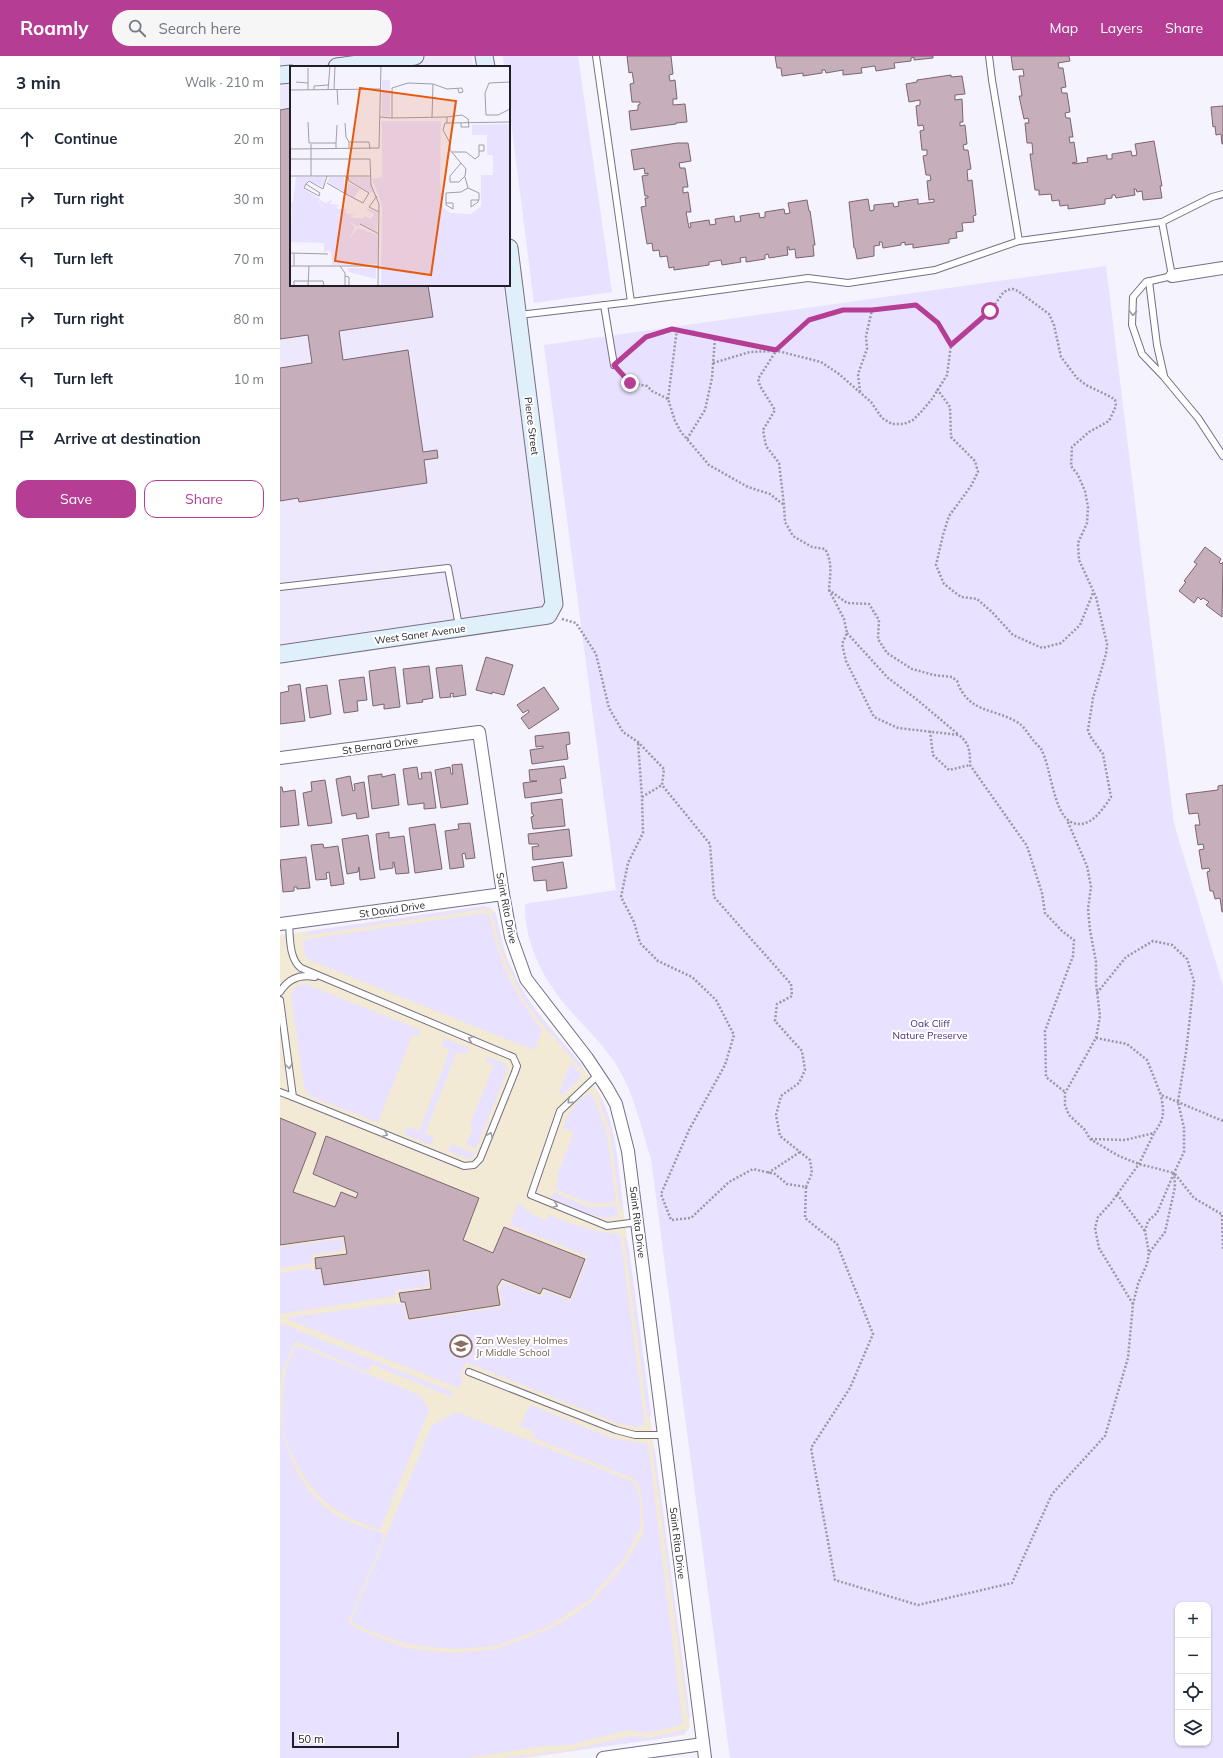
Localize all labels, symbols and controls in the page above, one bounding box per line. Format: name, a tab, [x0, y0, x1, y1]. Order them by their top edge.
search box	[112, 10, 392, 46]
text: Roamly	[20, 16, 88, 40]
icon: search	[126, 17, 148, 39]
text: Search here	[158, 19, 241, 38]
text: Map	[1049, 19, 1078, 37]
text: Layers	[1100, 19, 1143, 37]
text: Share	[1165, 19, 1203, 37]
inset map	[290, 66, 510, 286]
text: 3 min	[16, 72, 61, 93]
text: Walk · 210 m	[185, 74, 264, 90]
icon: ahead	[16, 128, 38, 150]
text: Continue	[54, 129, 117, 148]
text: 20 m	[234, 131, 264, 147]
icon: right	[16, 188, 38, 210]
text: Turn right	[54, 189, 124, 208]
text: 30 m	[234, 191, 264, 207]
icon: left	[16, 248, 38, 270]
text: Turn left	[54, 249, 113, 268]
text: 70 m	[234, 251, 264, 267]
route start	[981, 302, 999, 320]
icon: right	[16, 308, 38, 330]
text: Turn right	[54, 309, 124, 328]
one-way arrow	[1128, 310, 1137, 316]
text: 80 m	[234, 311, 264, 327]
icon: left	[16, 368, 38, 390]
text: Turn left	[54, 369, 113, 388]
text: 10 m	[234, 371, 264, 387]
route end	[621, 374, 639, 392]
street label: Pierce Street	[521, 396, 542, 456]
icon: arrive	[16, 428, 38, 450]
text: Arrive at destination	[54, 429, 201, 448]
button: Save	[16, 480, 136, 518]
button: Share	[144, 480, 264, 518]
street label: West Saner Avenue	[374, 622, 466, 647]
street label: St Bernard Drive	[341, 734, 419, 757]
street label: Saint Rita Drive	[493, 871, 520, 945]
street label: St David Drive	[358, 898, 426, 921]
park label: Oak Cliff Nature Preserve	[893, 1017, 967, 1042]
one-way arrow	[467, 1035, 474, 1043]
one-way arrow	[284, 1063, 293, 1070]
one-way arrow	[568, 1096, 575, 1103]
one-way arrow	[382, 1129, 389, 1137]
one-way arrow	[485, 1131, 493, 1138]
street label: Saint Rita Drive	[627, 1185, 648, 1259]
one-way arrow	[552, 1200, 559, 1208]
school or university icon: Zan Wesley Holmes Jr Middle School	[448, 1333, 474, 1359]
place label: Zan Wesley Holmes Jr Middle School	[476, 1334, 568, 1359]
street label: Saint Rita Drive	[667, 1506, 688, 1580]
map controls	[1175, 1602, 1211, 1746]
button: +	[1175, 1602, 1211, 1638]
button: −	[1175, 1638, 1211, 1674]
button: locate	[1175, 1674, 1211, 1710]
button: layers	[1175, 1710, 1211, 1746]
scale bar	[292, 1730, 399, 1749]
text: 50 m	[298, 1732, 324, 1746]

